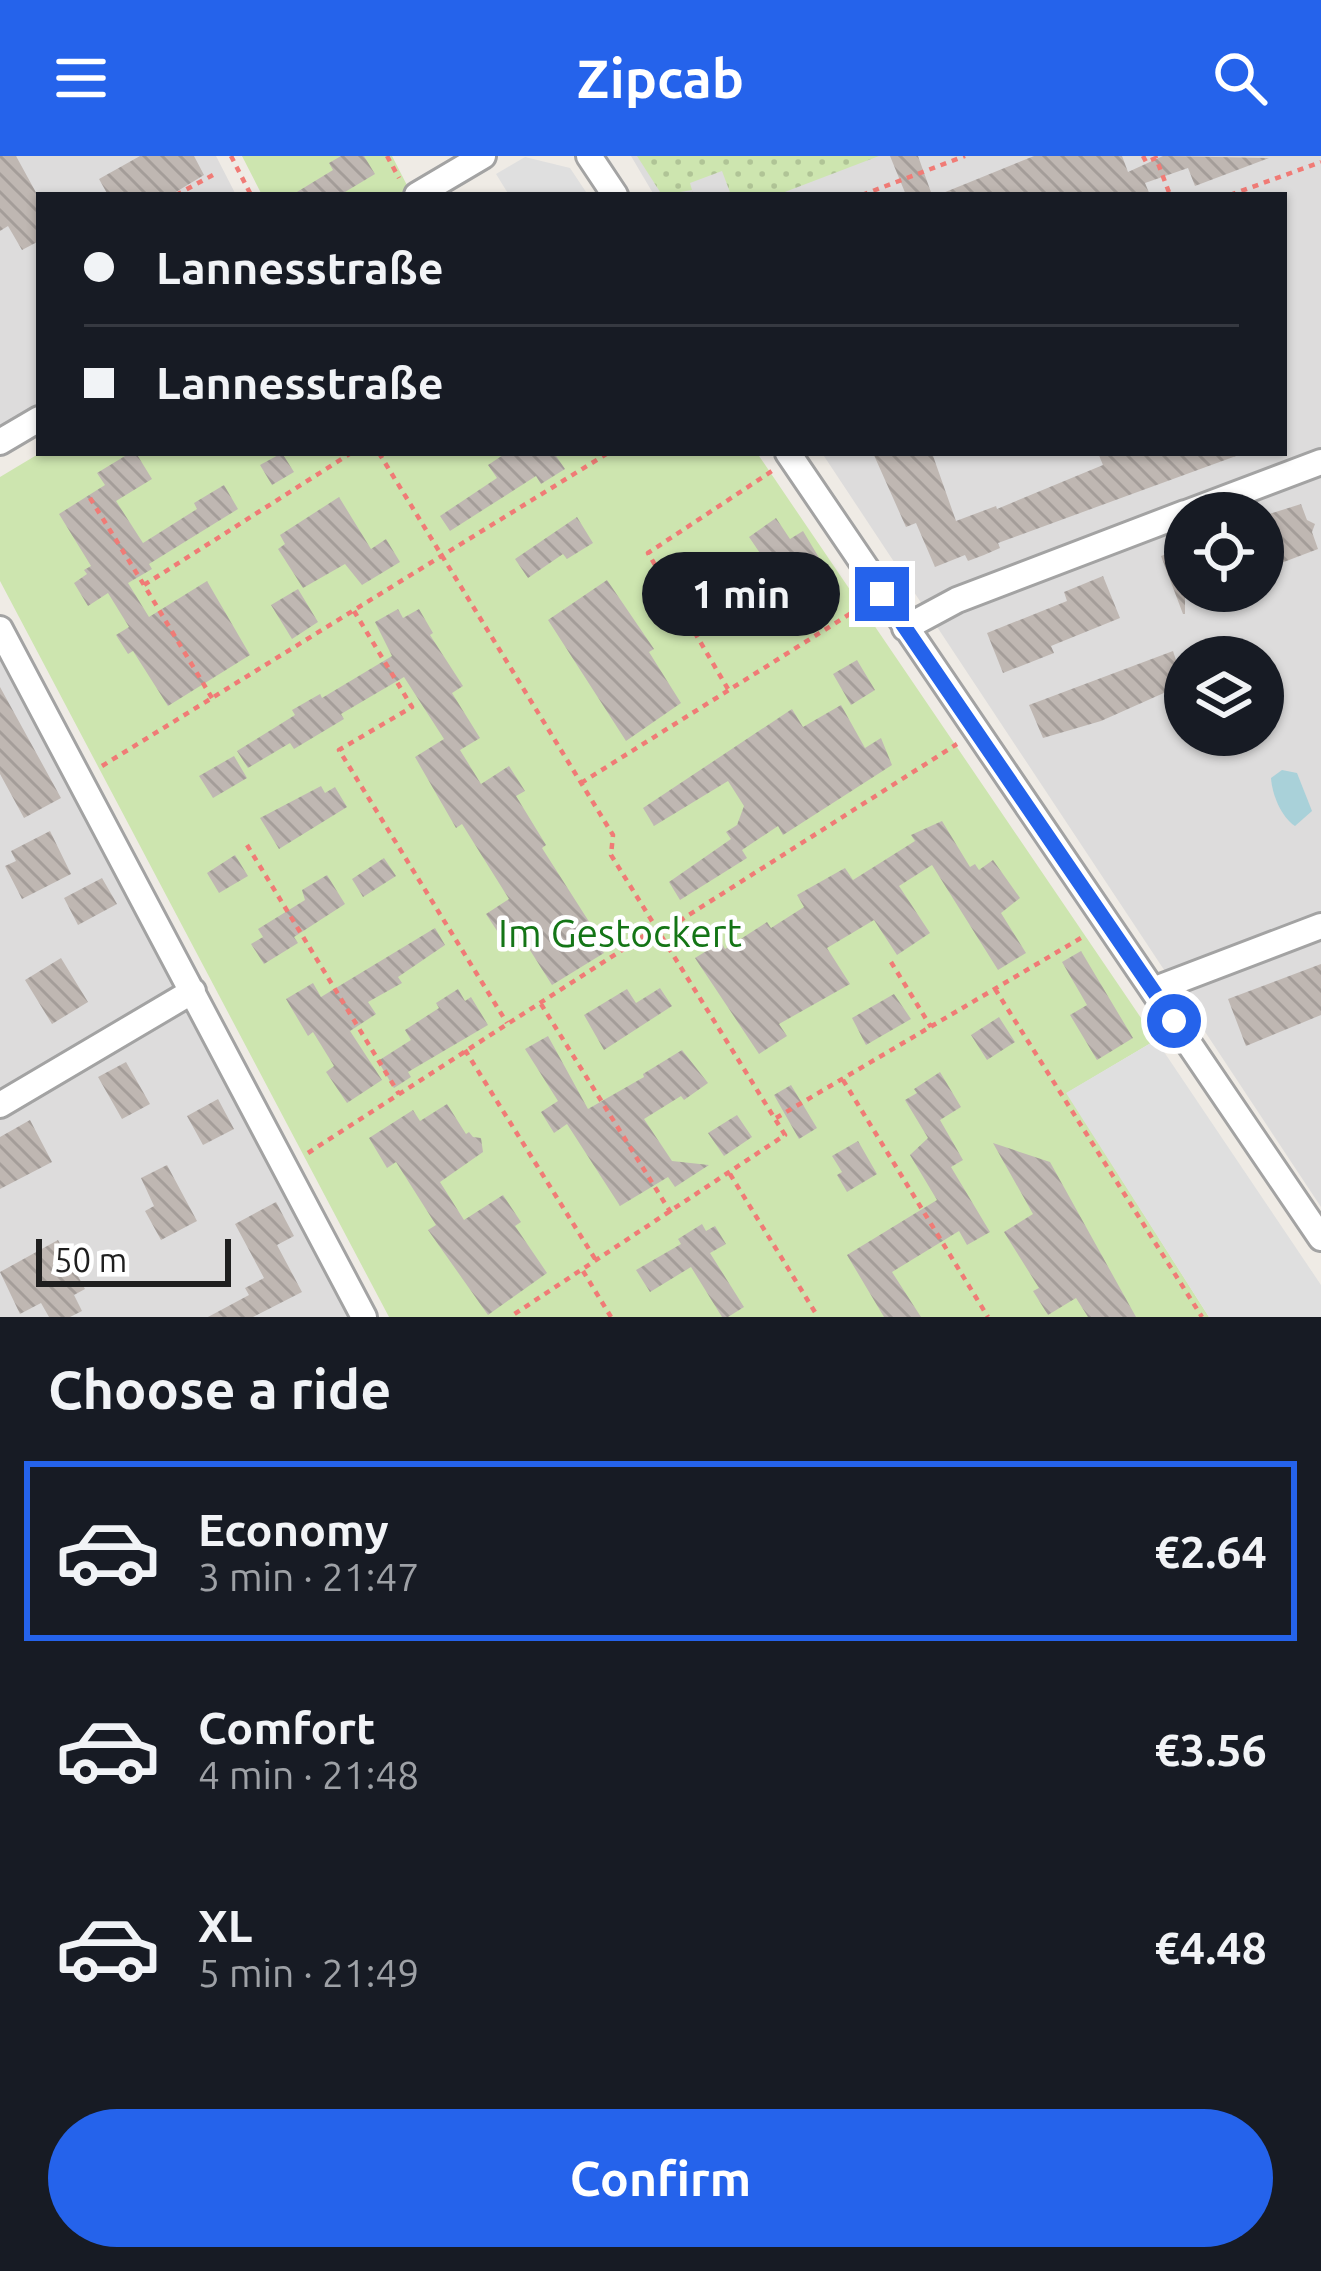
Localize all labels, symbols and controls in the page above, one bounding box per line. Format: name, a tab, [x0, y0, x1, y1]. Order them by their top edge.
icon: menu	[48, 45, 114, 111]
icon: search	[1207, 45, 1273, 111]
text: Zipcab	[577, 48, 744, 108]
text: Lannesstraße	[156, 242, 444, 293]
text: Lannesstraße	[156, 357, 444, 408]
map controls	[1164, 492, 1284, 756]
button: locate	[1164, 492, 1284, 612]
callout: 1 min	[642, 552, 840, 636]
route end	[855, 567, 909, 621]
text: 1 min	[692, 572, 790, 615]
button: layers	[1164, 636, 1284, 756]
park label: Im Gestockert	[498, 911, 742, 954]
route start	[1147, 994, 1201, 1048]
scale bar	[36, 1233, 231, 1286]
text: 50 m	[54, 1241, 127, 1278]
text: Choose a ride	[48, 1359, 391, 1419]
icon: car	[54, 1497, 162, 1605]
text: Economy	[198, 1504, 389, 1555]
text: €2.64	[1154, 1526, 1267, 1577]
text: 3 min · 21:47	[198, 1555, 419, 1598]
icon: car	[54, 1695, 162, 1803]
text: Comfort	[198, 1702, 375, 1753]
text: €3.56	[1154, 1724, 1267, 1775]
text: 4 min · 21:48	[198, 1753, 419, 1796]
icon: car	[54, 1893, 162, 2001]
text: XL	[198, 1900, 252, 1951]
text: €4.48	[1154, 1922, 1267, 1973]
text: 5 min · 21:49	[198, 1951, 419, 1994]
button: Confirm	[48, 2109, 1273, 2247]

